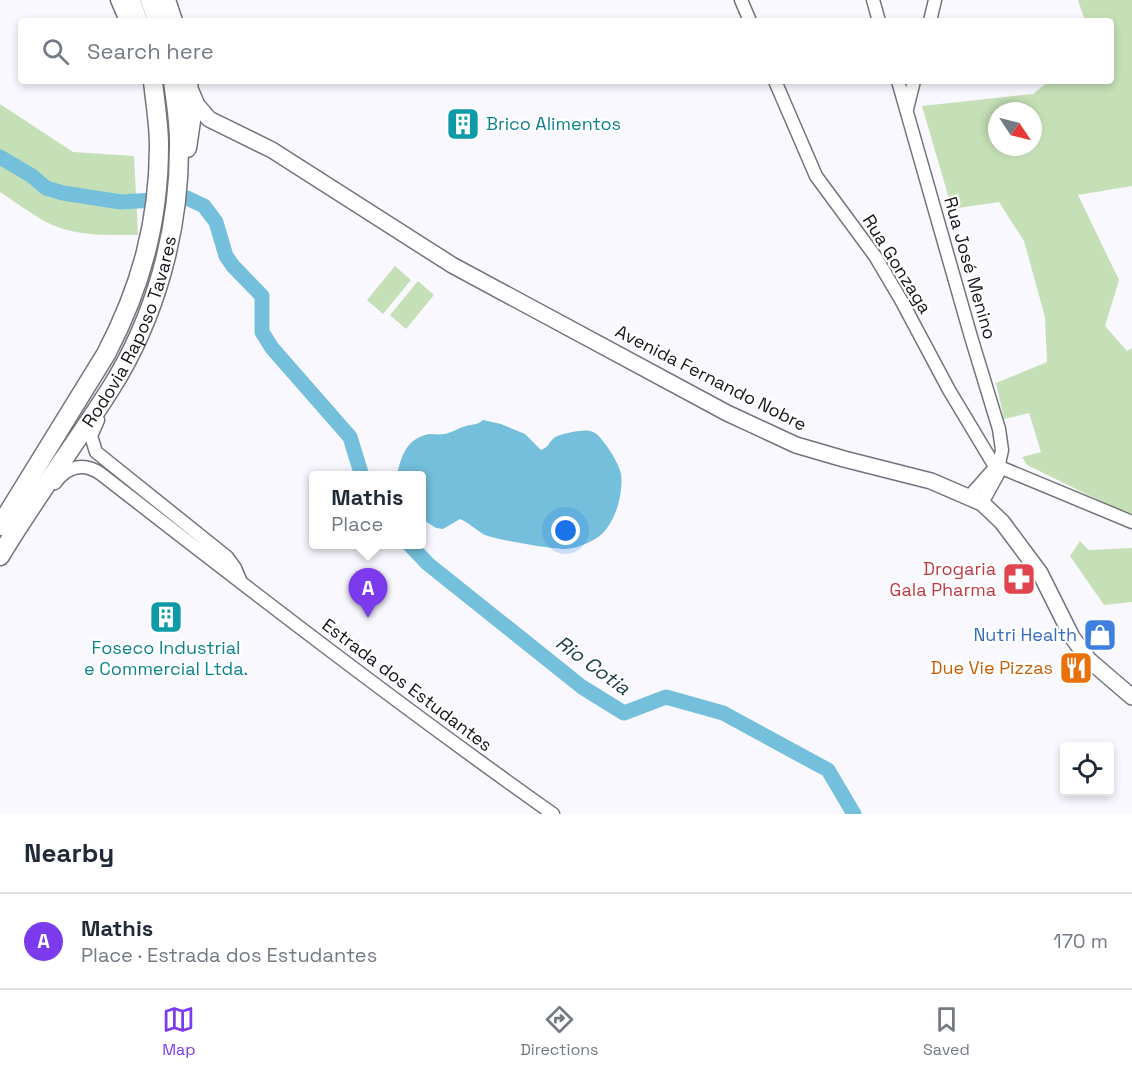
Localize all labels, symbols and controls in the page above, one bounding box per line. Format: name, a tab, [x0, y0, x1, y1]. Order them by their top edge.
search box	[18, 18, 1114, 84]
icon: search	[39, 35, 72, 68]
text: Search here	[87, 37, 214, 65]
north arrow	[988, 102, 1042, 156]
building icon: Brico Alimentos	[445, 106, 481, 142]
place label: Brico Alimentos	[486, 112, 621, 135]
street label: Rua José Menino	[939, 194, 1002, 342]
street label: Rua Gonzaga	[858, 210, 937, 318]
street label: Rodovia Raposo Tavares	[77, 234, 181, 431]
street label: Avenida Fernando Nobre	[612, 319, 811, 436]
popup	[309, 471, 426, 549]
text: Mathis	[331, 483, 404, 511]
text: Place	[331, 511, 383, 537]
your location	[551, 516, 580, 545]
place label: Drogaria Gala Pharma	[890, 557, 996, 601]
pharmacy icon: Drogaria Gala Pharma	[1001, 561, 1037, 597]
pin: A	[348, 568, 388, 618]
building icon: Foseco Industrial e Commercial Ltda.	[148, 599, 184, 635]
street label: Estrada dos Estudantes	[318, 613, 497, 756]
shop icon: Nutri Health	[1082, 617, 1118, 653]
place label: Nutri Health	[973, 623, 1077, 646]
water label: Rio Cotia	[551, 629, 636, 701]
place label: Foseco Industrial e Commercial Ltda.	[84, 636, 248, 680]
restaurant icon: Due Vie Pizzas	[1058, 650, 1094, 686]
place label: Due Vie Pizzas	[930, 656, 1053, 679]
map controls	[1060, 742, 1114, 796]
button: locate	[1060, 742, 1114, 796]
text: Nearby	[24, 836, 114, 870]
text: Mathis	[81, 914, 153, 942]
text: A	[37, 928, 50, 954]
text: 170 m	[1053, 928, 1108, 954]
text: Place · Estrada dos Estudantes	[81, 942, 377, 968]
tab: Map	[162, 1003, 196, 1060]
tab: Directions	[520, 1003, 599, 1060]
tab: Saved	[923, 1003, 970, 1060]

